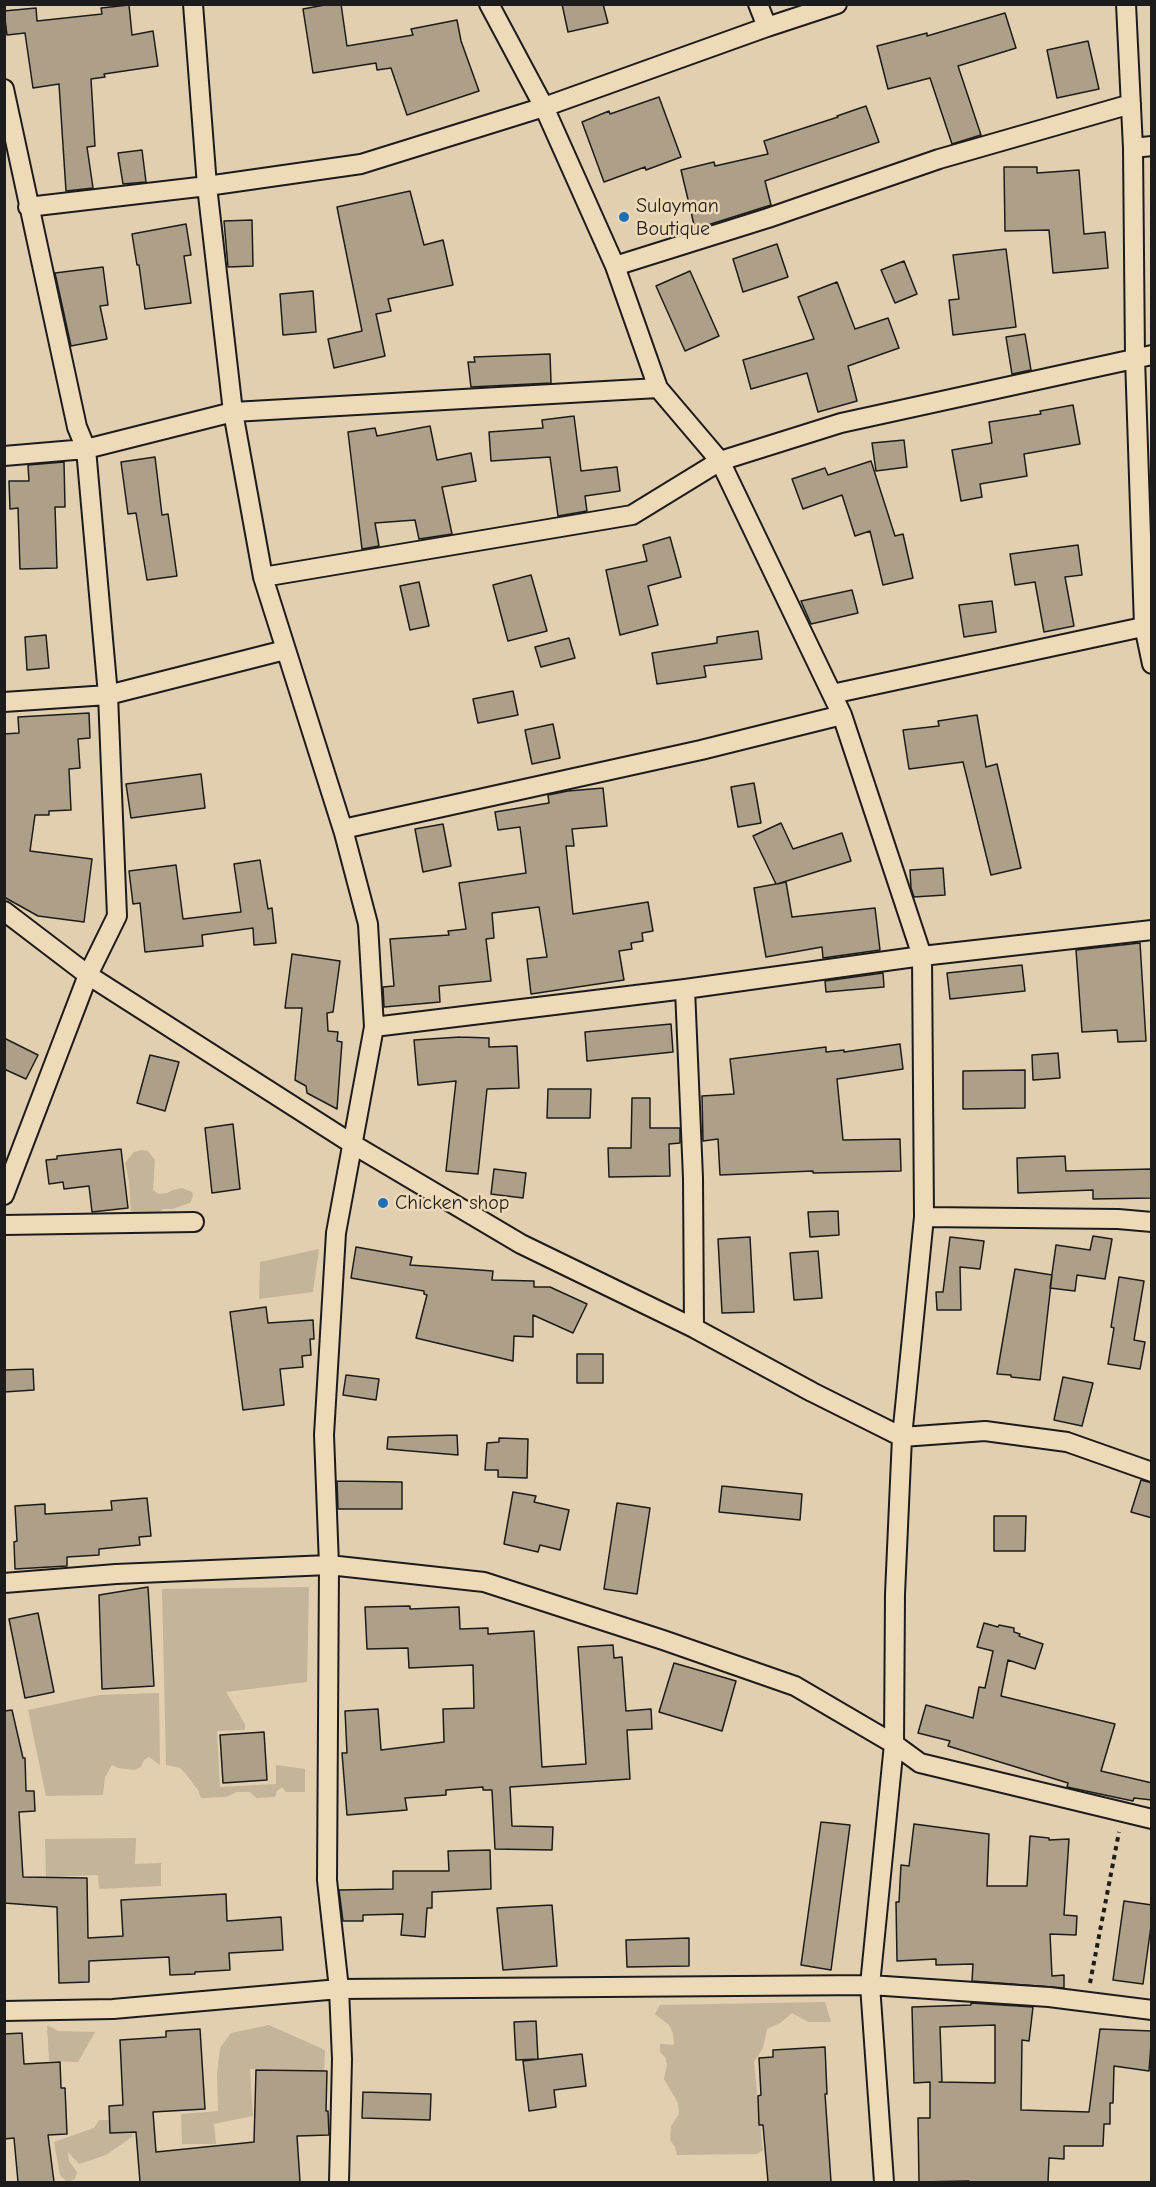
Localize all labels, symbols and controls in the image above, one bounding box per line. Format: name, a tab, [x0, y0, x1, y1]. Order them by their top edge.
place label: Sulayman Boutique	[636, 194, 719, 241]
marker: Sulayman Boutique	[617, 210, 631, 224]
place label: Chicken shop	[395, 1191, 509, 1215]
marker: Chicken shop	[376, 1196, 390, 1210]

